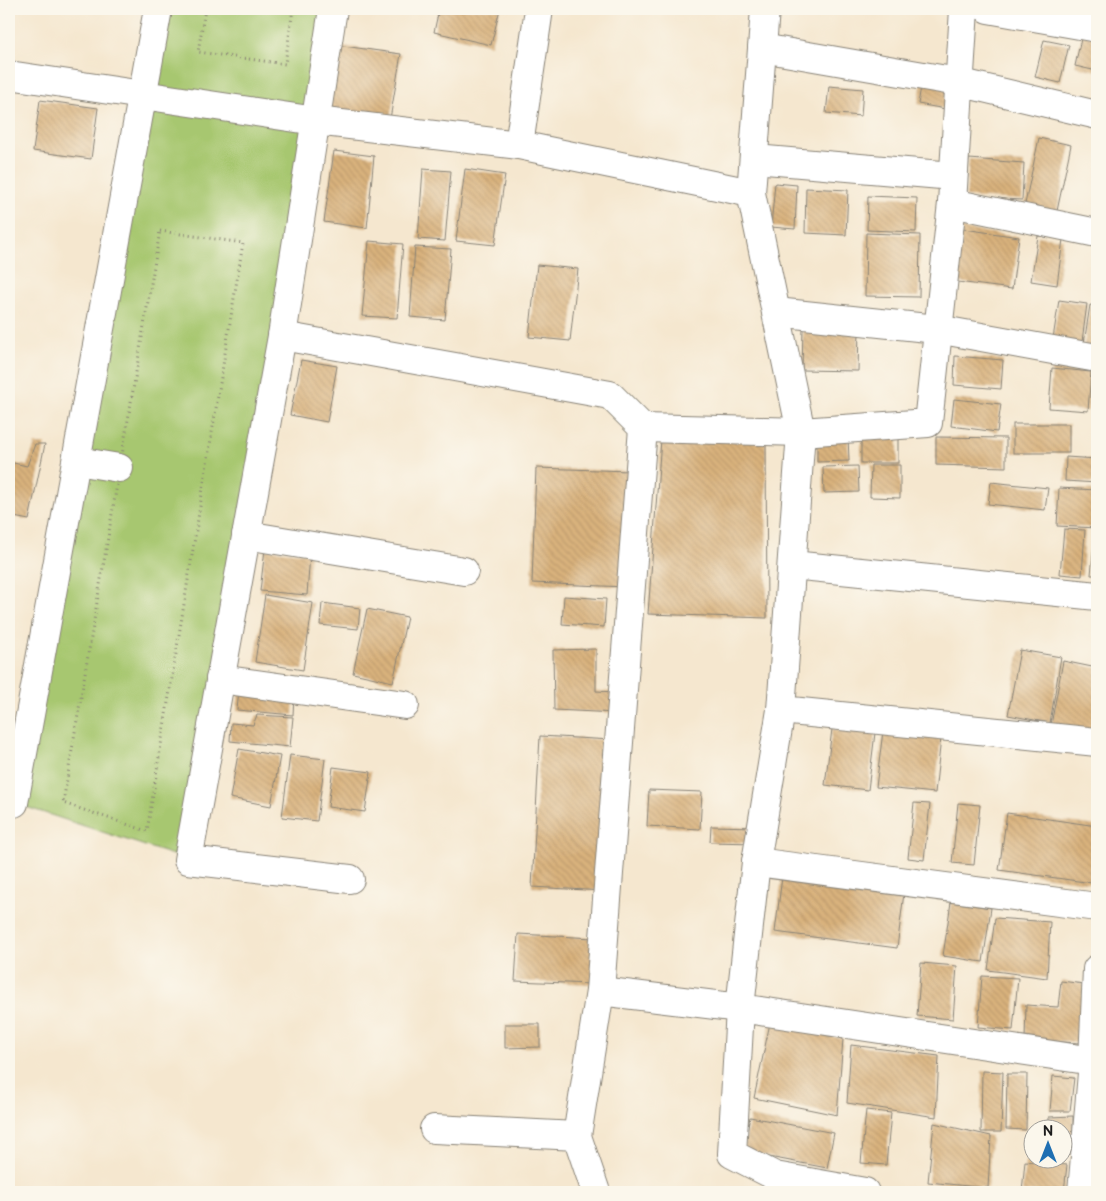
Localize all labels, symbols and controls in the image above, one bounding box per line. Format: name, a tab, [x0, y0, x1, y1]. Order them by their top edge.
north arrow	[1024, 1118, 1074, 1168]
text: N	[1043, 1123, 1053, 1140]

